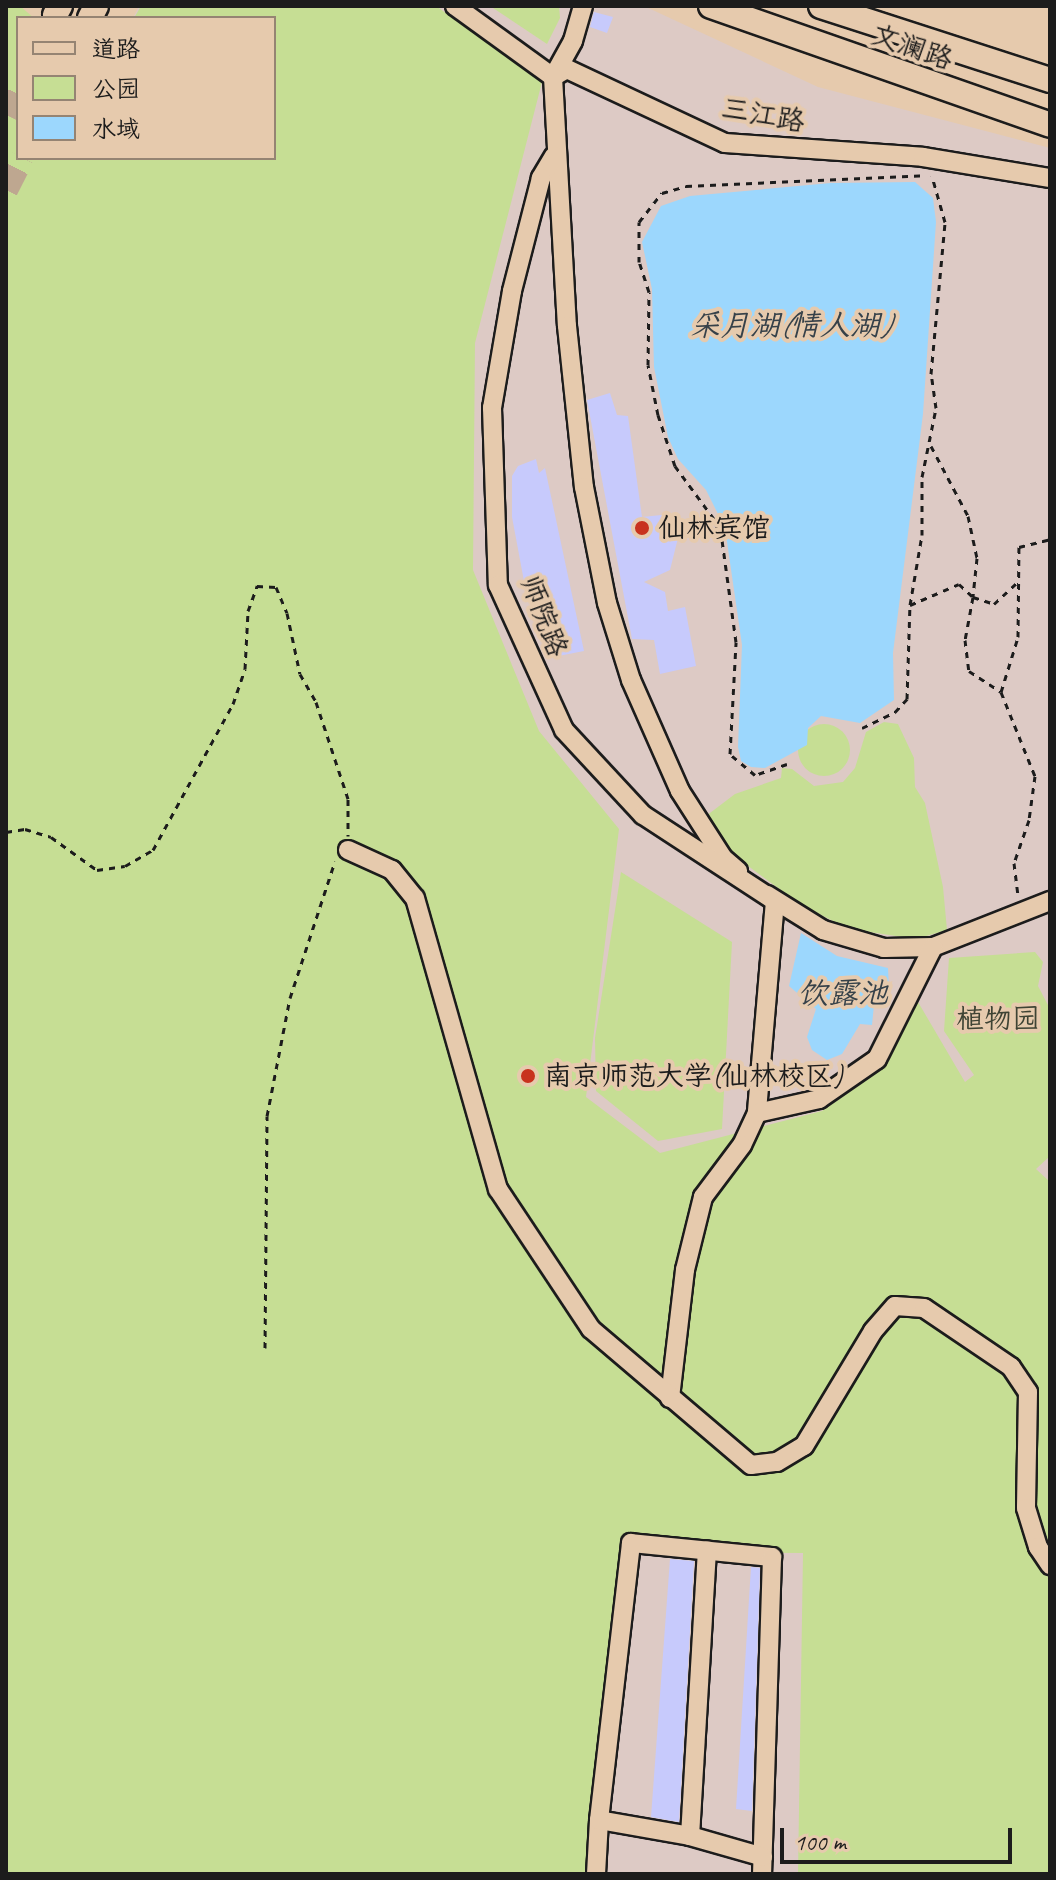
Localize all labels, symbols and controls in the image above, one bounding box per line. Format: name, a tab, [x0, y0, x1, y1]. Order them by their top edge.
legend	[16, 16, 276, 160]
street label: 文澜路	[867, 17, 957, 77]
text: 道路	[92, 34, 140, 64]
text: 公园	[92, 74, 140, 104]
street label: 三江路	[719, 91, 807, 139]
text: 水域	[92, 114, 140, 144]
water label: 采月湖(情人湖)	[690, 307, 890, 343]
place label: 仙林宾馆	[658, 511, 770, 545]
marker: 仙林宾馆	[633, 519, 651, 537]
street label: 师院路	[513, 571, 575, 661]
water label: 饮露池	[798, 975, 888, 1011]
park label: 植物园	[956, 1002, 1040, 1036]
place label: 南京师范大学(仙林校区)	[544, 1059, 842, 1093]
marker: 南京师范大学(仙林校区)	[519, 1067, 537, 1085]
scale bar	[784, 1812, 1016, 1862]
text: 100 m	[794, 1827, 846, 1857]

